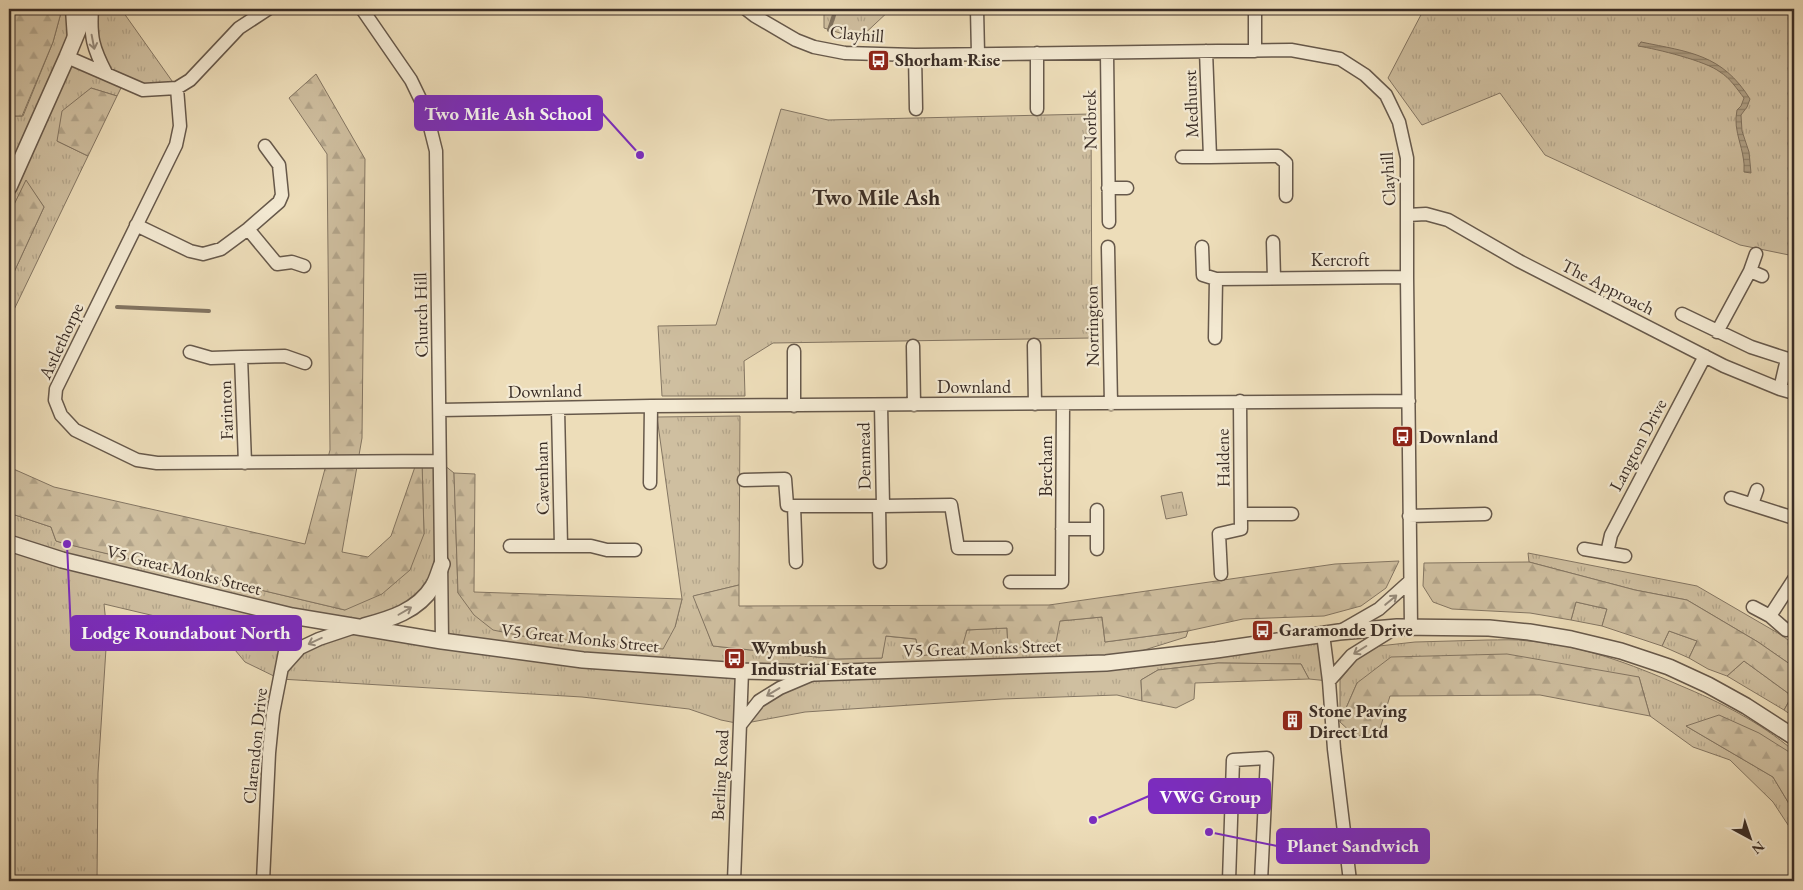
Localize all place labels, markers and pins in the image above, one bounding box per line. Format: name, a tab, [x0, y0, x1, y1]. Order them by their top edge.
bus stop icon: Shorham Rise	[867, 48, 891, 72]
place label: Shorham Rise	[895, 48, 1001, 71]
callout: Two Mile Ash School	[415, 96, 602, 130]
bus stop icon: Downland	[1391, 425, 1415, 449]
place label: Downland	[1419, 425, 1498, 448]
callout: Lodge Roundabout North	[71, 616, 301, 650]
bus stop icon: Garamonde Drive	[1251, 618, 1275, 642]
place label: Garamonde Drive	[1279, 618, 1413, 641]
place label: Wymbush Industrial Estate	[751, 636, 877, 680]
bus stop icon: Wymbush Industrial Estate	[723, 646, 747, 670]
place label: Stone Paving Direct Ltd	[1309, 699, 1408, 743]
building icon: Stone Paving Direct Ltd	[1281, 709, 1305, 733]
callout: VWG Group	[1149, 779, 1270, 813]
callout: Planet Sandwich	[1277, 829, 1429, 863]

